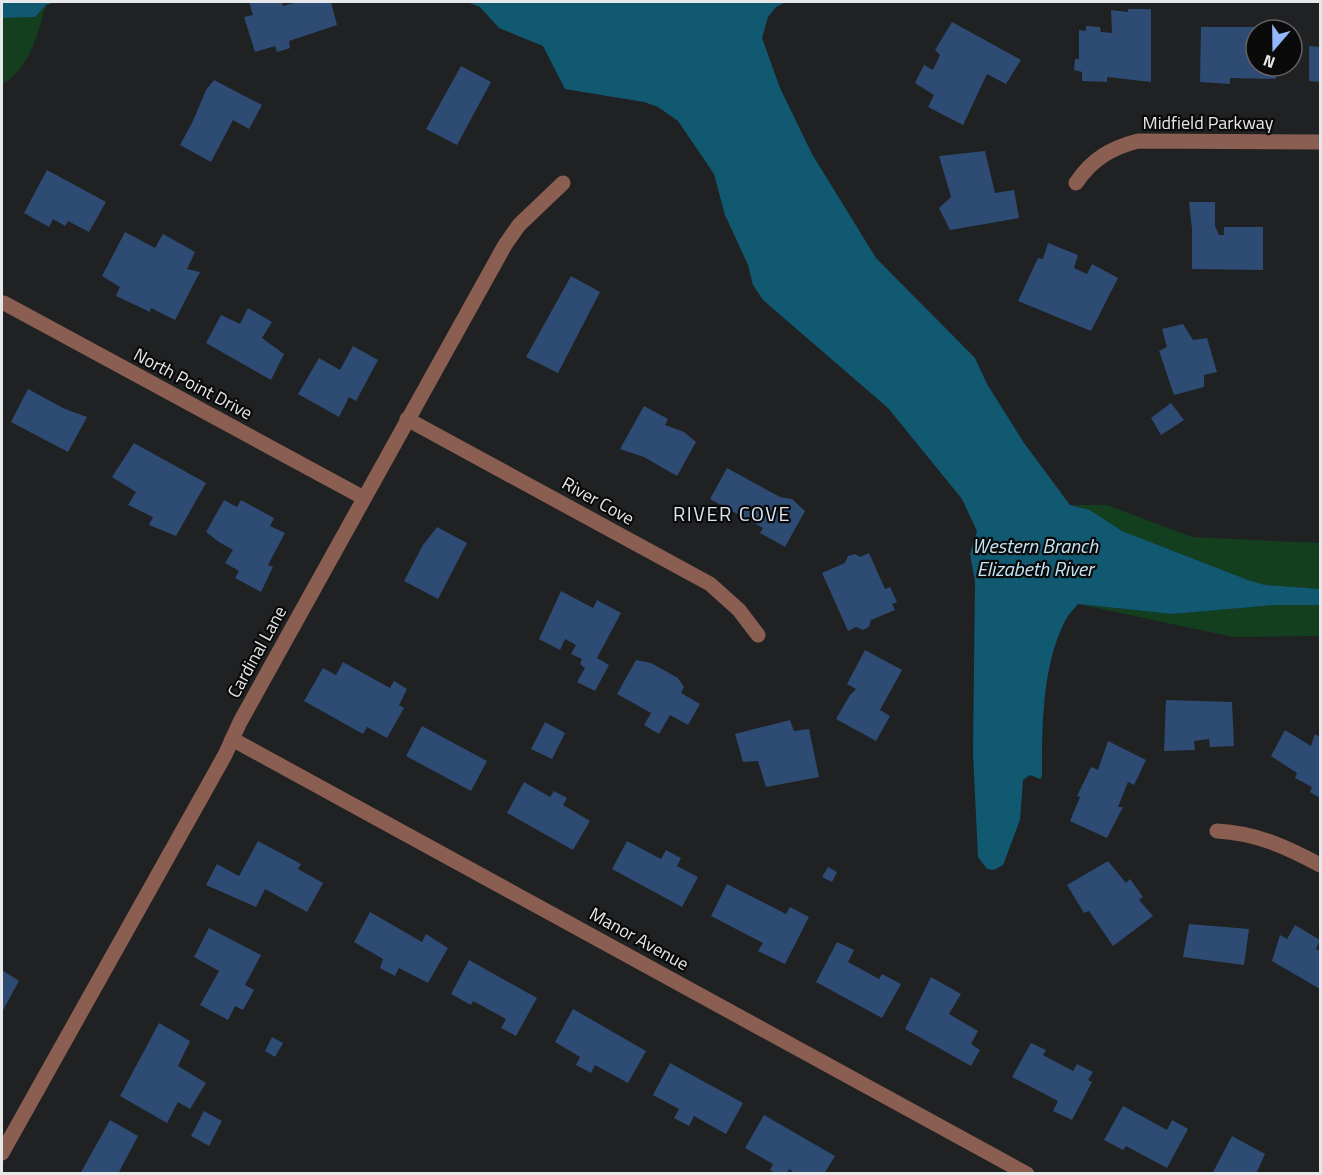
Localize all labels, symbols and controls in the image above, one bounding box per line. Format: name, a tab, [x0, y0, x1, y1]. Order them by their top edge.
north arrow	[1244, 18, 1304, 78]
text: N	[1260, 49, 1278, 75]
street label: Midfield Parkway	[1143, 109, 1274, 136]
street label: North Point Drive	[129, 341, 257, 426]
street label: River Cove	[557, 470, 639, 532]
district label: RIVER COVE	[673, 498, 791, 529]
water label: Western Branch Elizabeth River	[972, 530, 1099, 584]
street label: Cardinal Lane	[220, 601, 293, 703]
street label: Manor Avenue	[585, 900, 694, 977]

